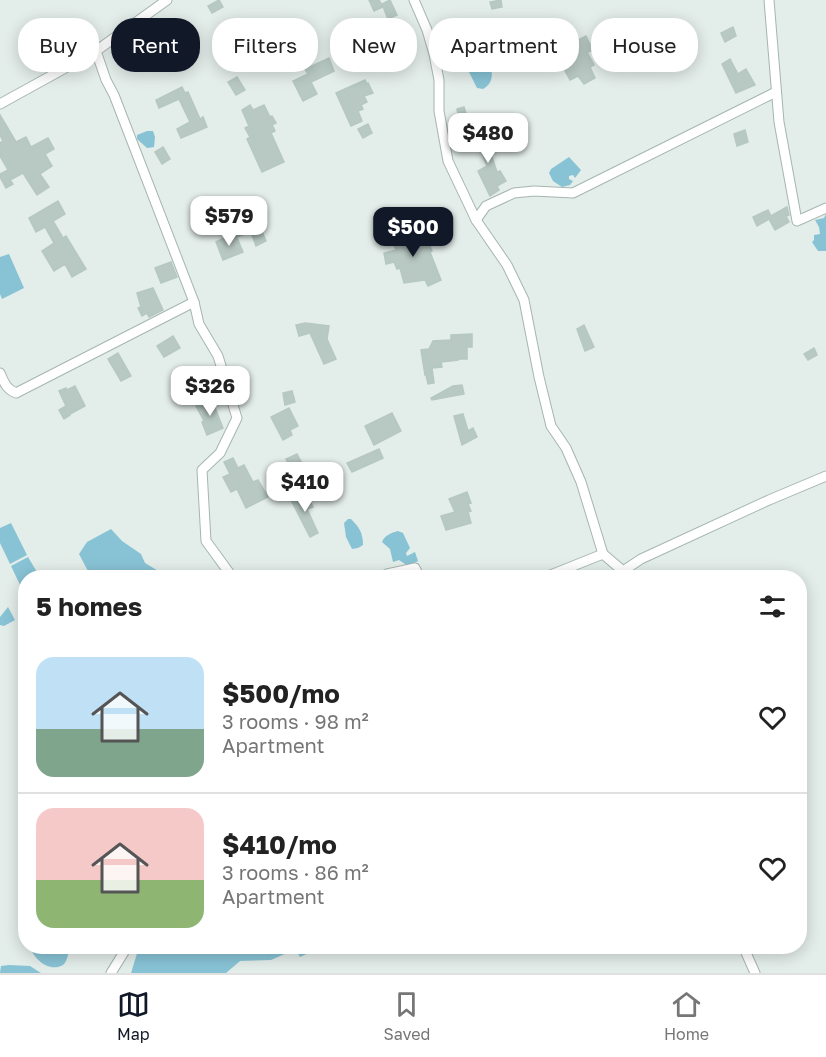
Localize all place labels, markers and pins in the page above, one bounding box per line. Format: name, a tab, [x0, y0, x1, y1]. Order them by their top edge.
pin: $480	[452, 113, 524, 164]
pin: $579	[193, 196, 265, 247]
pin: $500	[377, 207, 449, 258]
pin: $326	[174, 366, 246, 417]
pin: $410	[269, 462, 341, 513]

